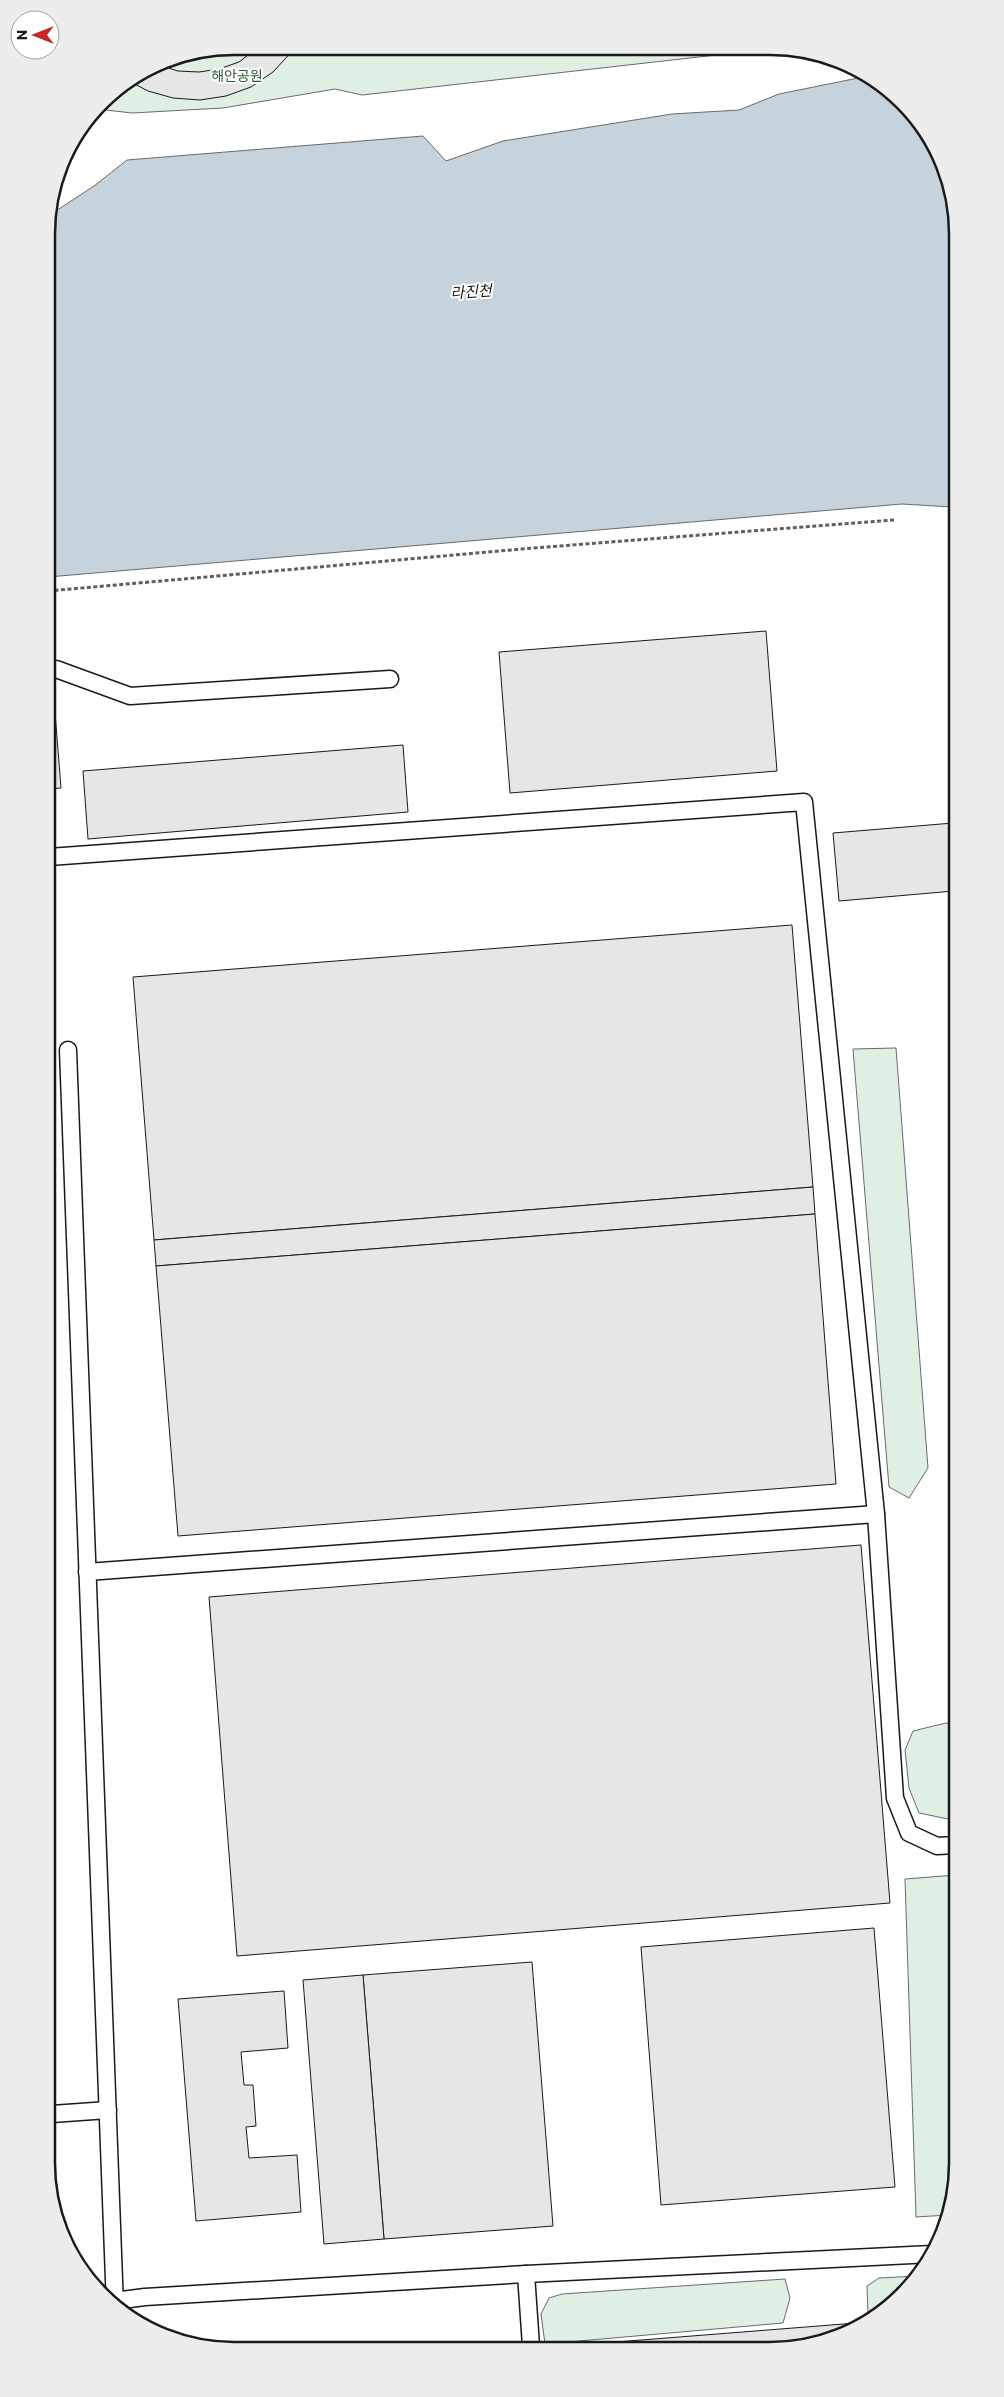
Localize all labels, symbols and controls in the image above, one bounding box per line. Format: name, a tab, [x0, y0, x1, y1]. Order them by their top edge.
north arrow	[10, 10, 60, 60]
text: N	[13, 30, 30, 40]
park label: 해안공원	[211, 67, 263, 84]
water label: 라진천	[450, 280, 494, 301]

